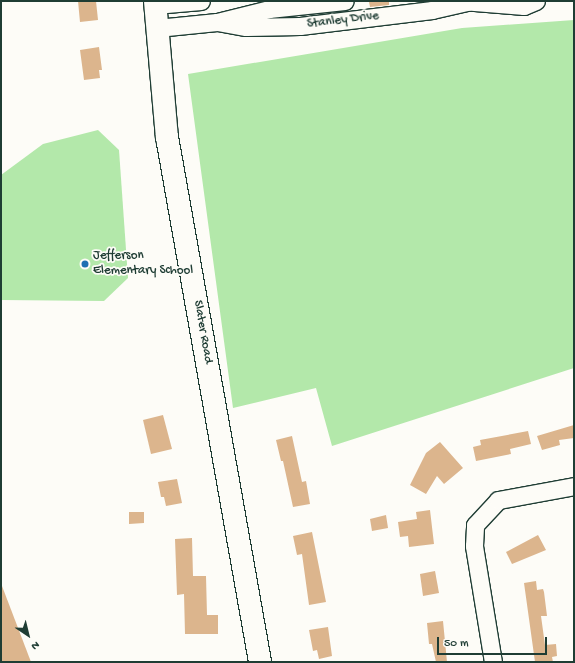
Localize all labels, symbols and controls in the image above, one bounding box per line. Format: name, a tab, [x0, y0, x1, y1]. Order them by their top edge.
street label: Stanley Drive	[306, 9, 380, 33]
place label: Jefferson Elementary School	[93, 249, 193, 280]
marker: Jefferson Elementary School	[80, 259, 90, 269]
street label: Slater Road	[189, 299, 215, 365]
north arrow	[8, 615, 48, 655]
scale bar	[439, 629, 549, 655]
text: 50 m	[444, 637, 469, 651]
text: N	[28, 638, 41, 652]

